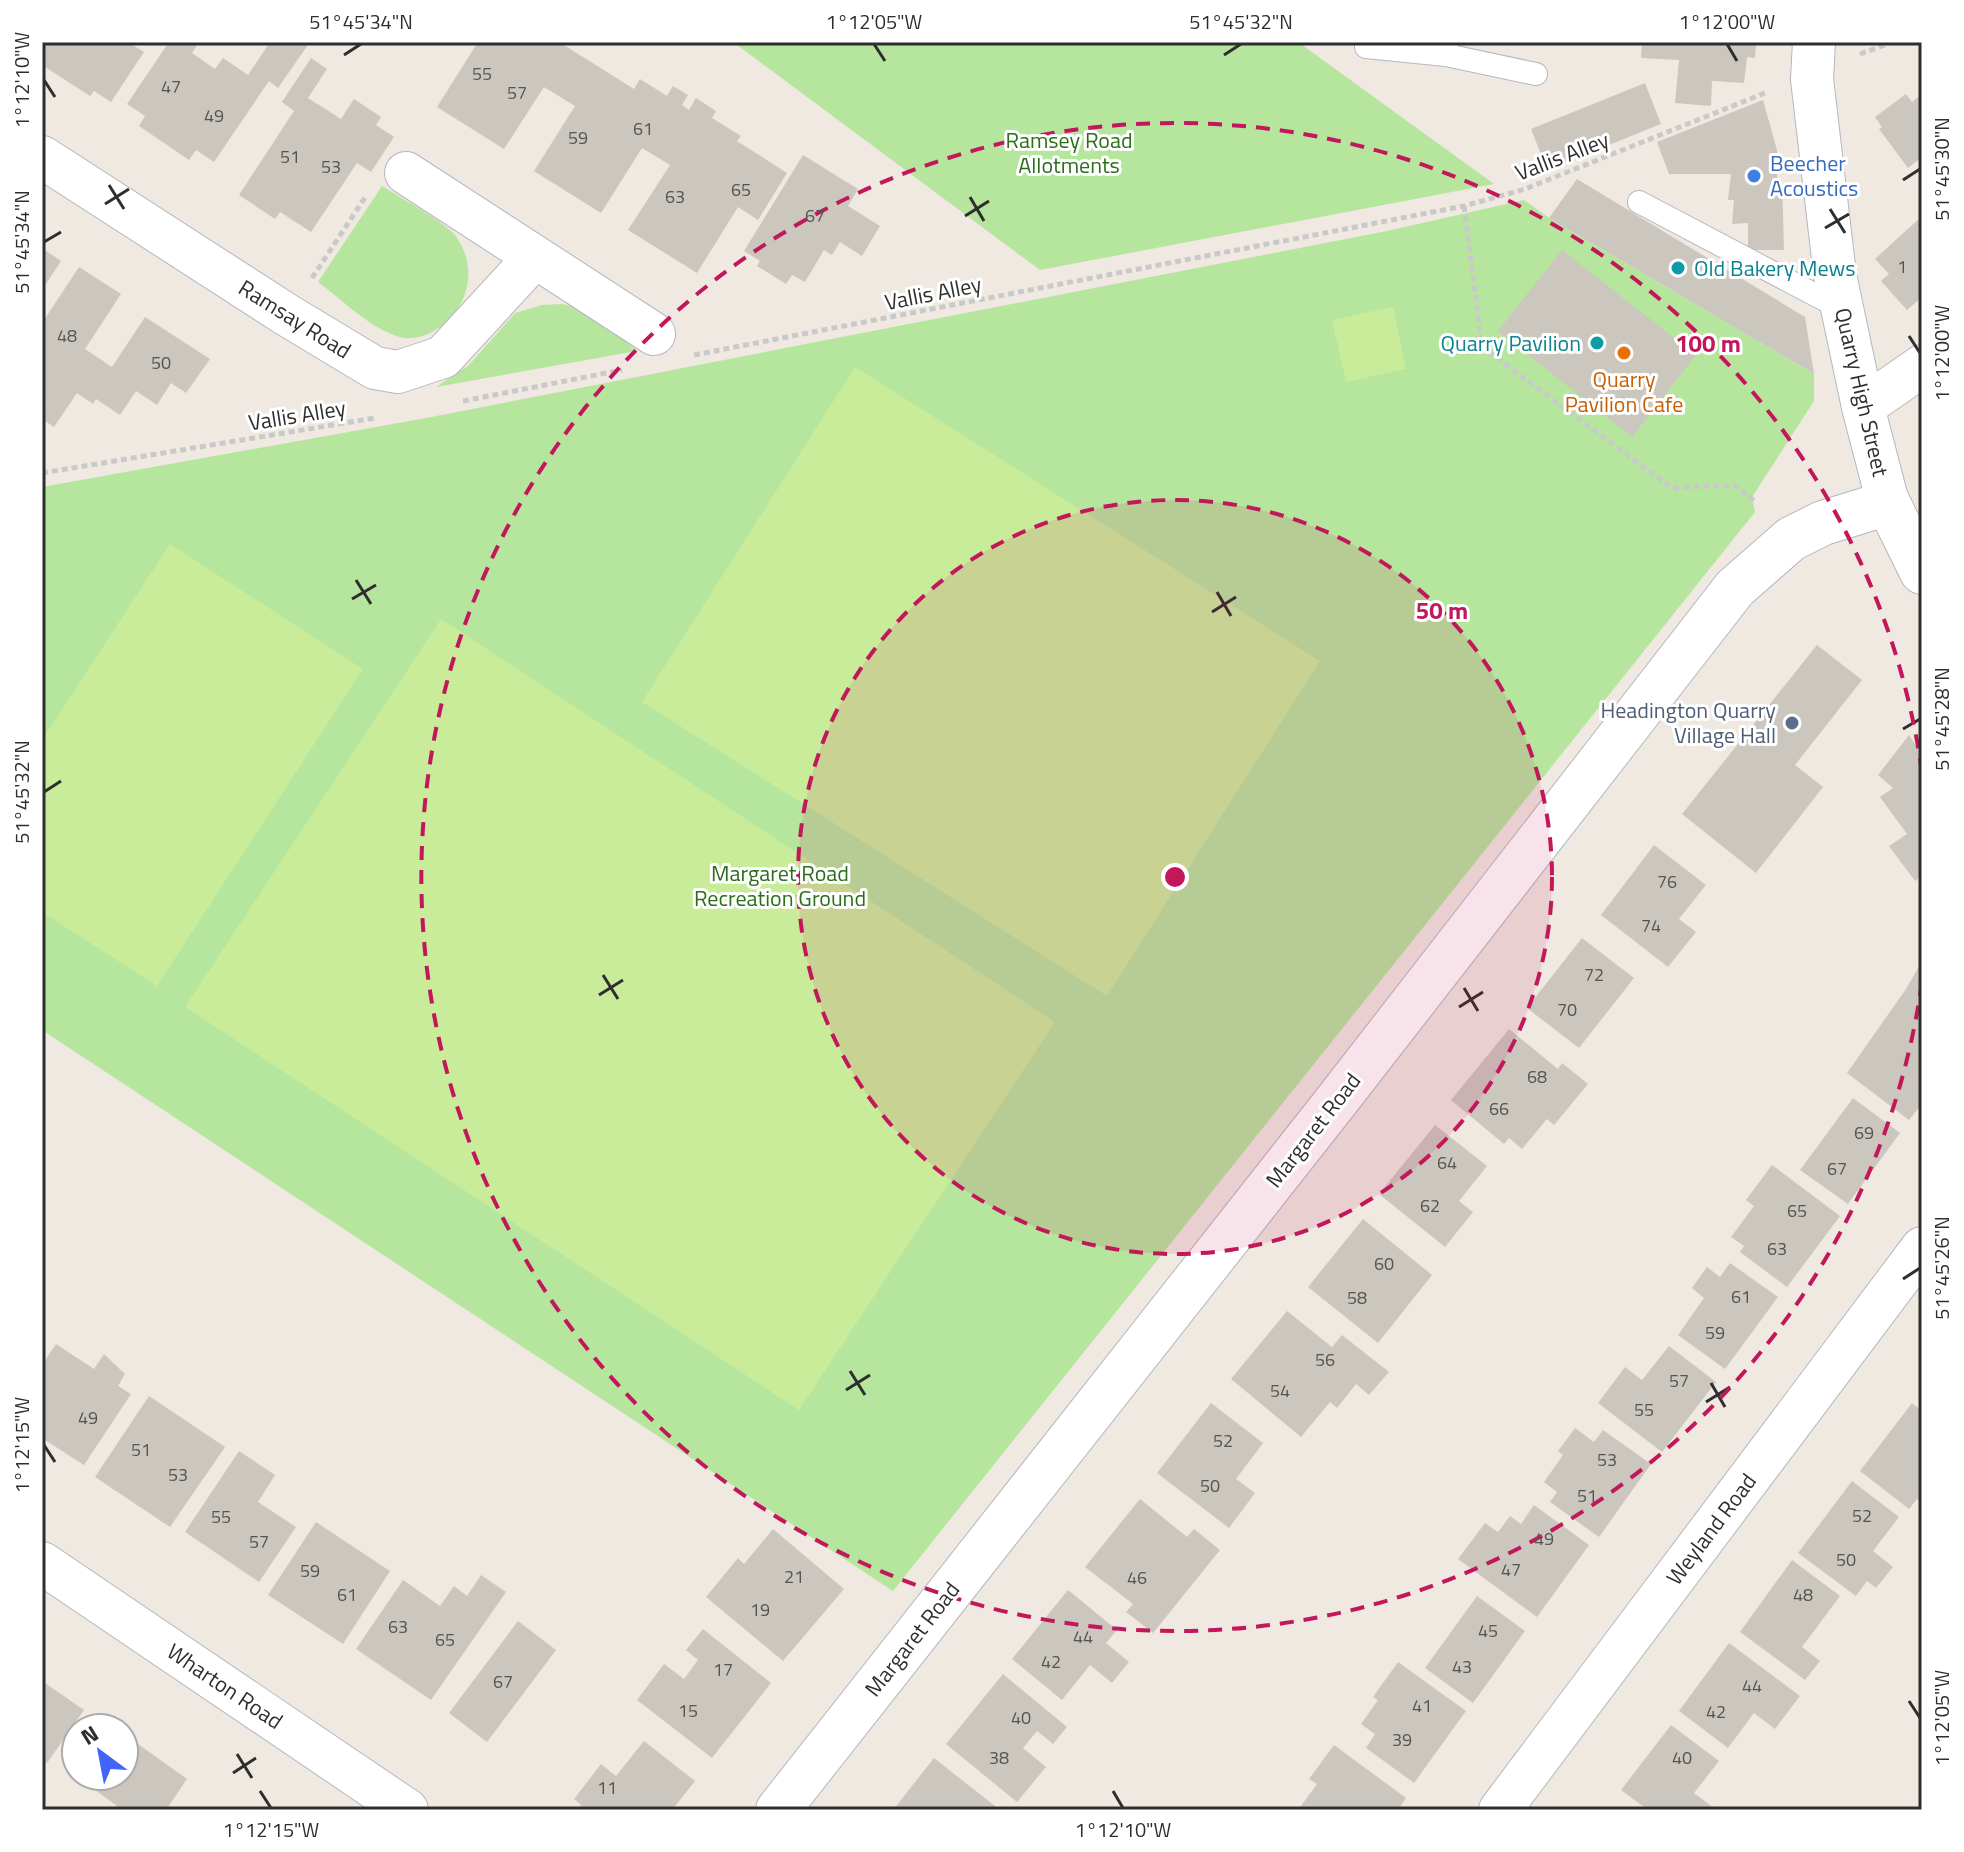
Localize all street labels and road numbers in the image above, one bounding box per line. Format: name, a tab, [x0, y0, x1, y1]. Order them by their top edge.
street label: Vallis Alley	[1510, 122, 1614, 189]
street label: Vallis Alley	[882, 267, 985, 319]
street label: Ramsay Road	[232, 271, 358, 367]
street label: Quarry High Street	[1826, 304, 1898, 480]
street label: Vallis Alley	[246, 390, 348, 439]
street label: Margaret Road	[1257, 1065, 1369, 1195]
street label: Weyland Road	[1658, 1466, 1764, 1592]
street label: Margaret Road	[856, 1574, 968, 1704]
street label: Wharton Road	[160, 1635, 290, 1737]

